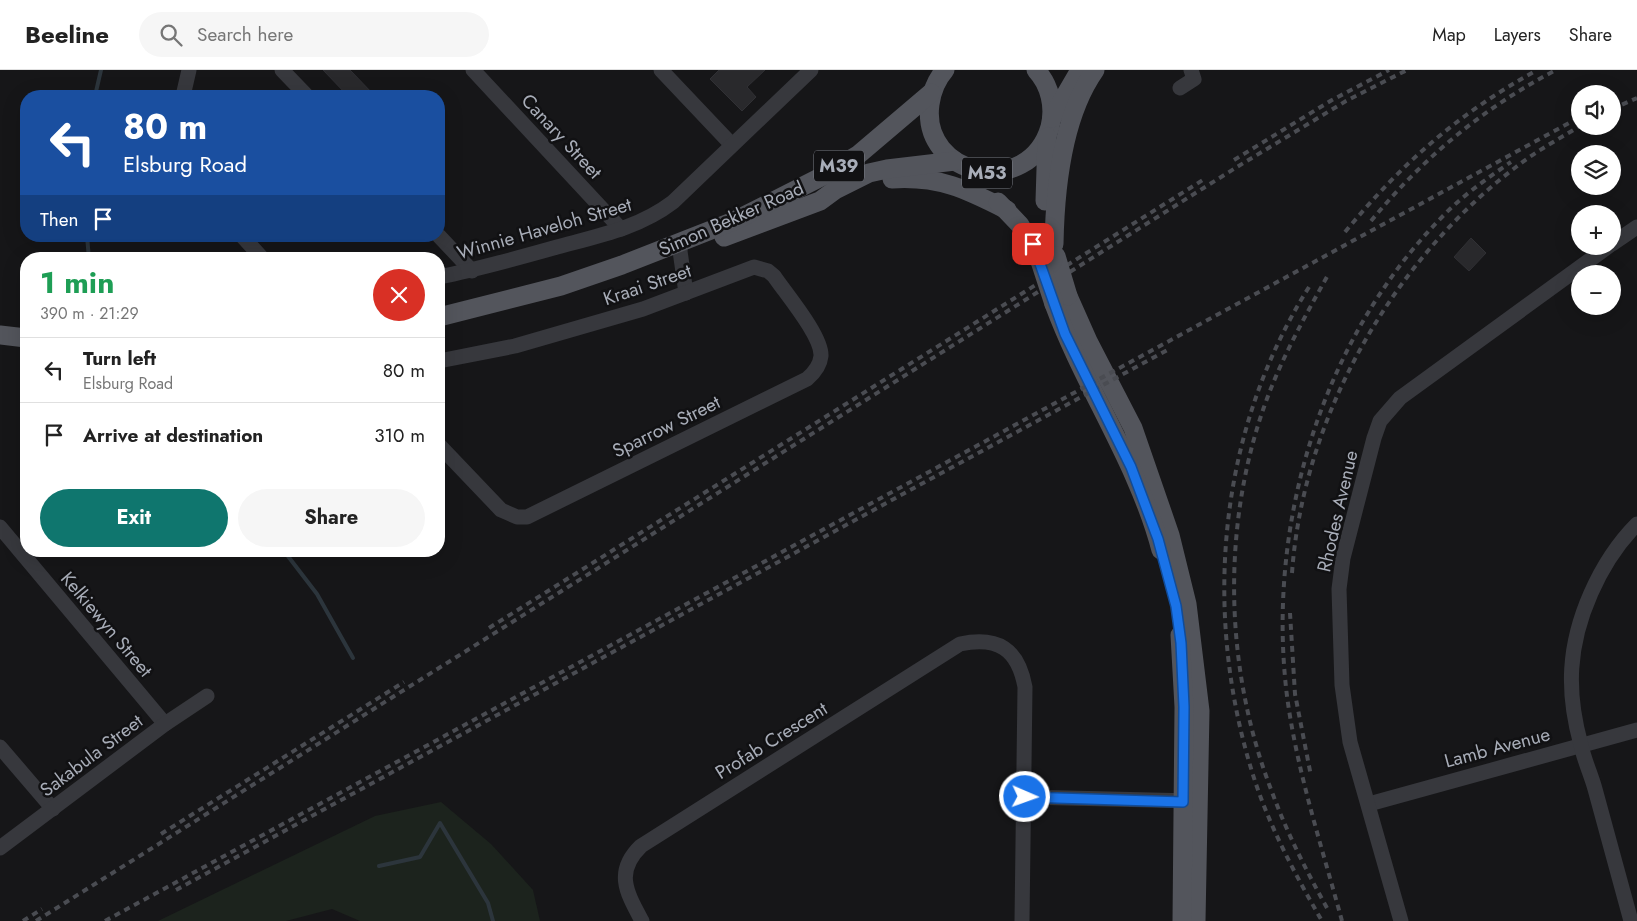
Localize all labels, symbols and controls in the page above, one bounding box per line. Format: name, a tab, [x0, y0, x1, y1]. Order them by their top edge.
search box	[139, 12, 489, 57]
text: Beeline	[25, 17, 109, 52]
icon: search	[157, 21, 185, 49]
text: Search here	[197, 21, 293, 48]
text: Map	[1432, 22, 1466, 48]
text: Layers	[1494, 22, 1541, 48]
text: Share	[1569, 22, 1612, 48]
map controls	[1571, 85, 1621, 315]
button: sound	[1571, 85, 1621, 135]
street label: Canary Street	[515, 88, 609, 185]
text: 80 m	[123, 102, 207, 152]
icon: left	[40, 110, 105, 175]
button: layers	[1571, 145, 1621, 195]
text: Elsburg Road	[123, 148, 247, 180]
road number: M39	[814, 150, 864, 182]
road number: M53	[962, 158, 1012, 189]
street label: Simon Bekker Road	[654, 174, 808, 263]
street label: Winnie Haveloh Street	[454, 191, 635, 266]
icon: arrive	[89, 205, 117, 233]
button: +	[1571, 205, 1621, 255]
text: Then	[40, 206, 79, 233]
pin	[1012, 223, 1054, 265]
icon: arrive	[1019, 230, 1047, 258]
street label: Kraai Street	[600, 257, 695, 312]
text: 1 min	[40, 261, 114, 304]
button: −	[1571, 265, 1621, 315]
button: close	[373, 269, 425, 321]
text: 390 m · 21:29	[40, 302, 139, 325]
text: Turn left	[83, 345, 156, 372]
icon: left	[40, 356, 68, 384]
text: 80 m	[383, 357, 425, 384]
text: Elsburg Road	[83, 372, 173, 395]
street label: Sparrow Street	[608, 388, 725, 464]
icon: arrive	[40, 421, 68, 449]
text: Arrive at destination	[83, 422, 263, 449]
text: 310 m	[374, 422, 425, 449]
street label: Rhodes Avenue	[1310, 447, 1365, 575]
button: Exit	[40, 489, 228, 547]
button: Share	[238, 489, 425, 547]
street label: Kelkiewyn Street	[54, 566, 159, 683]
street label: Profab Crescent	[710, 695, 833, 786]
street label: Sakabula Street	[34, 708, 149, 803]
street label: Lamb Avenue	[1441, 720, 1553, 775]
position arrow	[998, 770, 1050, 822]

